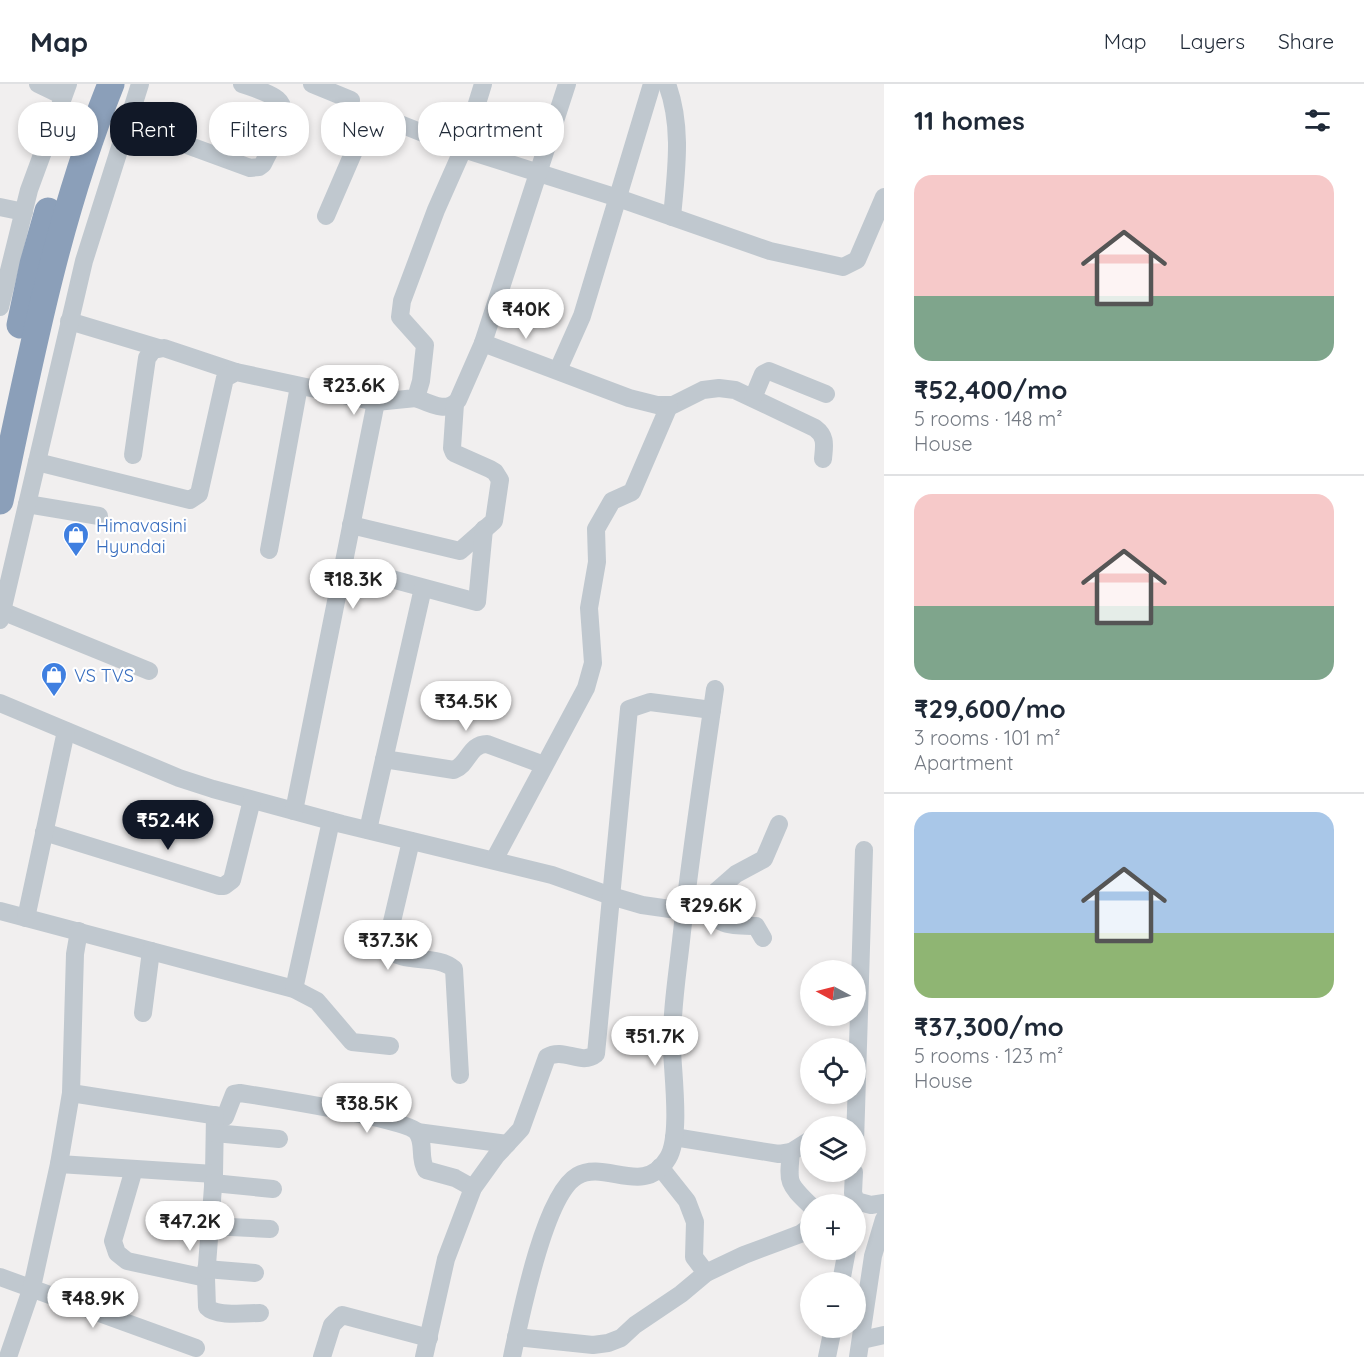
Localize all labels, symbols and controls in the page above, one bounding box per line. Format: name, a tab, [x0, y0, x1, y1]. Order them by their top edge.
text: Map	[30, 24, 88, 59]
text: Map	[1104, 28, 1147, 54]
text: Layers	[1180, 28, 1245, 54]
text: Share	[1278, 28, 1334, 54]
chip: Buy	[18, 102, 98, 156]
chip: Rent	[110, 102, 197, 156]
chip: Filters	[209, 102, 309, 156]
chip: New	[321, 102, 406, 156]
chip: Apartment	[418, 102, 564, 156]
text: 11 homes	[914, 104, 1025, 137]
icon: filters	[1301, 104, 1334, 137]
icon: home	[1070, 214, 1178, 322]
pin: ₹40K	[490, 289, 562, 340]
text: ₹40K	[502, 296, 550, 321]
pin: ₹23.6K	[305, 365, 403, 416]
text: ₹23.6K	[323, 372, 385, 397]
text: ₹52,400/mo	[914, 373, 1067, 406]
text: 5 rooms · 148 m²	[914, 406, 1063, 431]
text: House	[914, 431, 973, 456]
place label: Himavasini Hyundai	[96, 514, 187, 558]
shop icon: Himavasini Hyundai	[61, 520, 91, 558]
icon: home	[1070, 533, 1178, 641]
pin: ₹18.3K	[304, 559, 402, 610]
text: ₹18.3K	[324, 566, 382, 591]
shop icon: VS TVS	[39, 660, 69, 698]
place label: VS TVS	[74, 664, 134, 687]
pin: ₹34.5K	[417, 681, 515, 732]
text: ₹34.5K	[434, 688, 498, 713]
text: ₹29,600/mo	[914, 692, 1066, 725]
text: 3 rooms · 101 m²	[914, 725, 1061, 750]
text: Apartment	[914, 750, 1014, 775]
pin: ₹52.4K	[119, 800, 217, 851]
text: ₹52.4K	[136, 807, 200, 832]
icon: home	[1070, 851, 1178, 959]
pin: ₹29.6K	[662, 885, 760, 936]
text: ₹29.6K	[680, 892, 742, 917]
pin: ₹37.3K	[339, 920, 437, 971]
text: ₹37.3K	[358, 927, 418, 952]
north arrow	[800, 960, 866, 1026]
map controls	[800, 960, 866, 1338]
text: ₹37,300/mo	[914, 1010, 1064, 1043]
pin: ₹51.7K	[606, 1016, 704, 1067]
text: ₹51.7K	[625, 1023, 685, 1048]
button: locate	[800, 1038, 866, 1104]
text: 5 rooms · 123 m²	[914, 1043, 1063, 1068]
text: House	[914, 1068, 973, 1093]
pin: ₹38.5K	[318, 1083, 416, 1134]
text: ₹38.5K	[336, 1090, 398, 1115]
button: layers	[800, 1116, 866, 1182]
button: +	[800, 1194, 866, 1260]
pin: ₹47.2K	[141, 1201, 239, 1252]
text: ₹47.2K	[159, 1208, 221, 1233]
button: −	[800, 1272, 866, 1338]
pin: ₹48.9K	[44, 1278, 142, 1329]
text: ₹48.9K	[61, 1285, 125, 1310]

